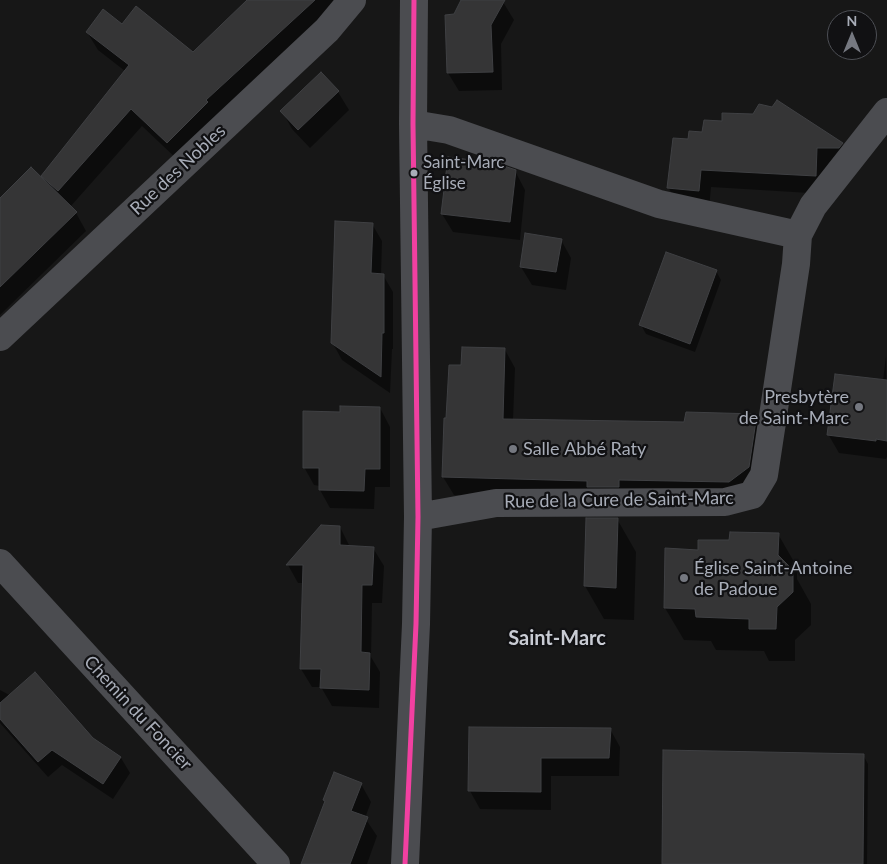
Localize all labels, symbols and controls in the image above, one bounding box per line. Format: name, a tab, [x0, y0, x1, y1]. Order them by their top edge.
north arrow	[827, 10, 877, 60]
text: N	[847, 12, 857, 29]
street label: Rue des Nobles	[126, 120, 230, 220]
place label: Saint-Marc Église	[423, 153, 504, 193]
marker: Saint-Marc Église	[409, 168, 419, 178]
place label: Presbytère de Saint-Marc	[739, 386, 849, 428]
marker: Presbytère de Saint-Marc	[853, 401, 865, 413]
place label: Salle Abbé Raty	[523, 438, 646, 460]
marker: Salle Abbé Raty	[507, 443, 519, 455]
street label: Rue de la Cure de Saint-Marc	[504, 487, 734, 513]
place label: Église Saint-Antoine de Padoue	[694, 557, 852, 600]
marker: Église Saint-Antoine de Padoue	[678, 572, 690, 584]
district label: Saint-Marc	[508, 627, 606, 651]
street label: Chemin du Foncier	[79, 651, 197, 775]

